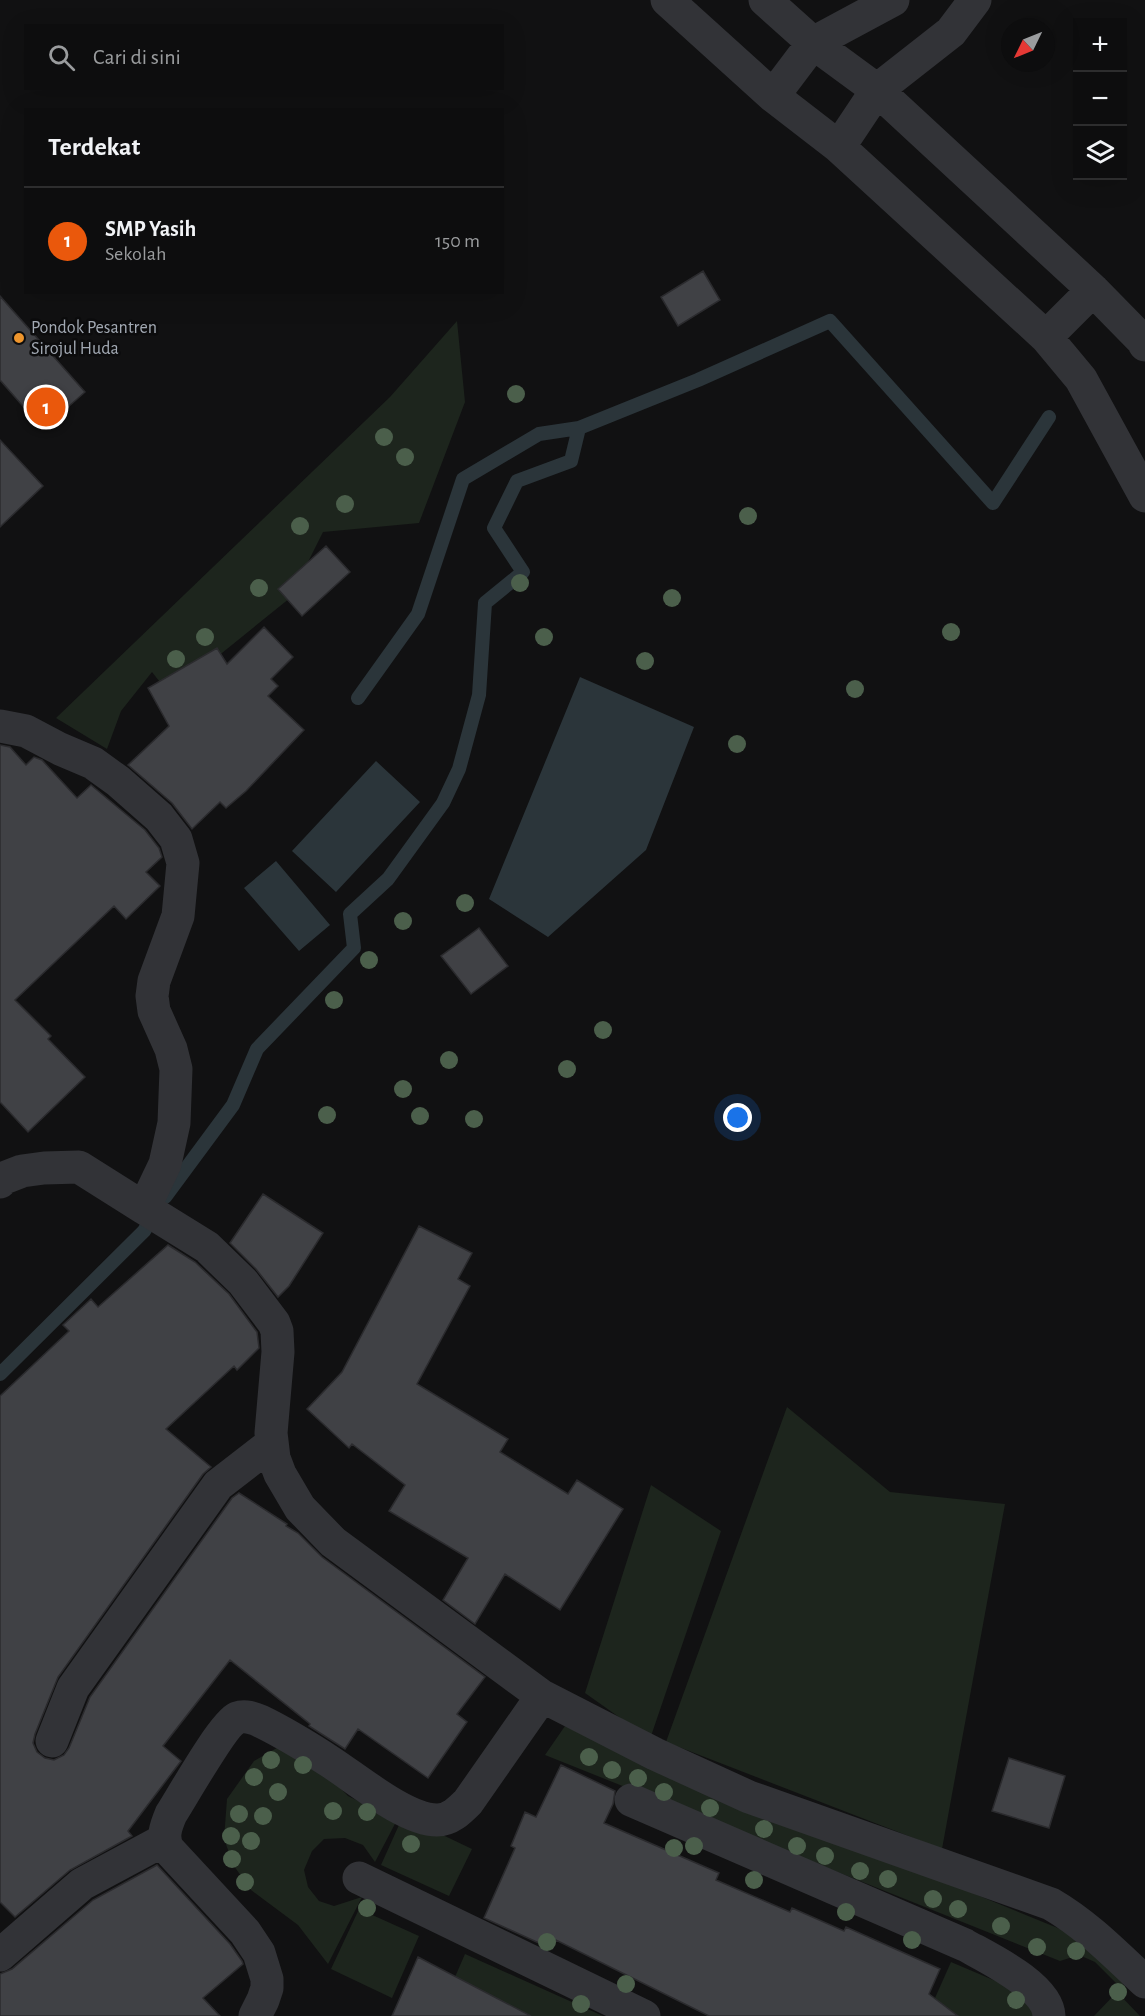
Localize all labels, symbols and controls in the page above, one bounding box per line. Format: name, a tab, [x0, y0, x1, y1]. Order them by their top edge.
north arrow	[1001, 18, 1055, 72]
map controls	[1073, 18, 1127, 180]
button: +	[1073, 18, 1127, 72]
search box	[24, 24, 504, 90]
icon: search	[45, 41, 78, 74]
text: Cari di sini	[93, 46, 181, 68]
button: −	[1073, 72, 1127, 126]
button: layers	[1073, 126, 1127, 180]
text: Terdekat	[48, 134, 140, 160]
text: SMP Yasih	[105, 218, 196, 240]
text: 1	[64, 231, 71, 251]
text: 150 m	[435, 231, 480, 251]
text: Sekolah	[105, 244, 166, 264]
place label: Pondok Pesantren Sirojul Huda	[31, 319, 157, 358]
marker: Pondok Pesantren Sirojul Huda	[12, 331, 26, 345]
pin: 1	[26, 384, 66, 430]
your location	[723, 1103, 752, 1132]

